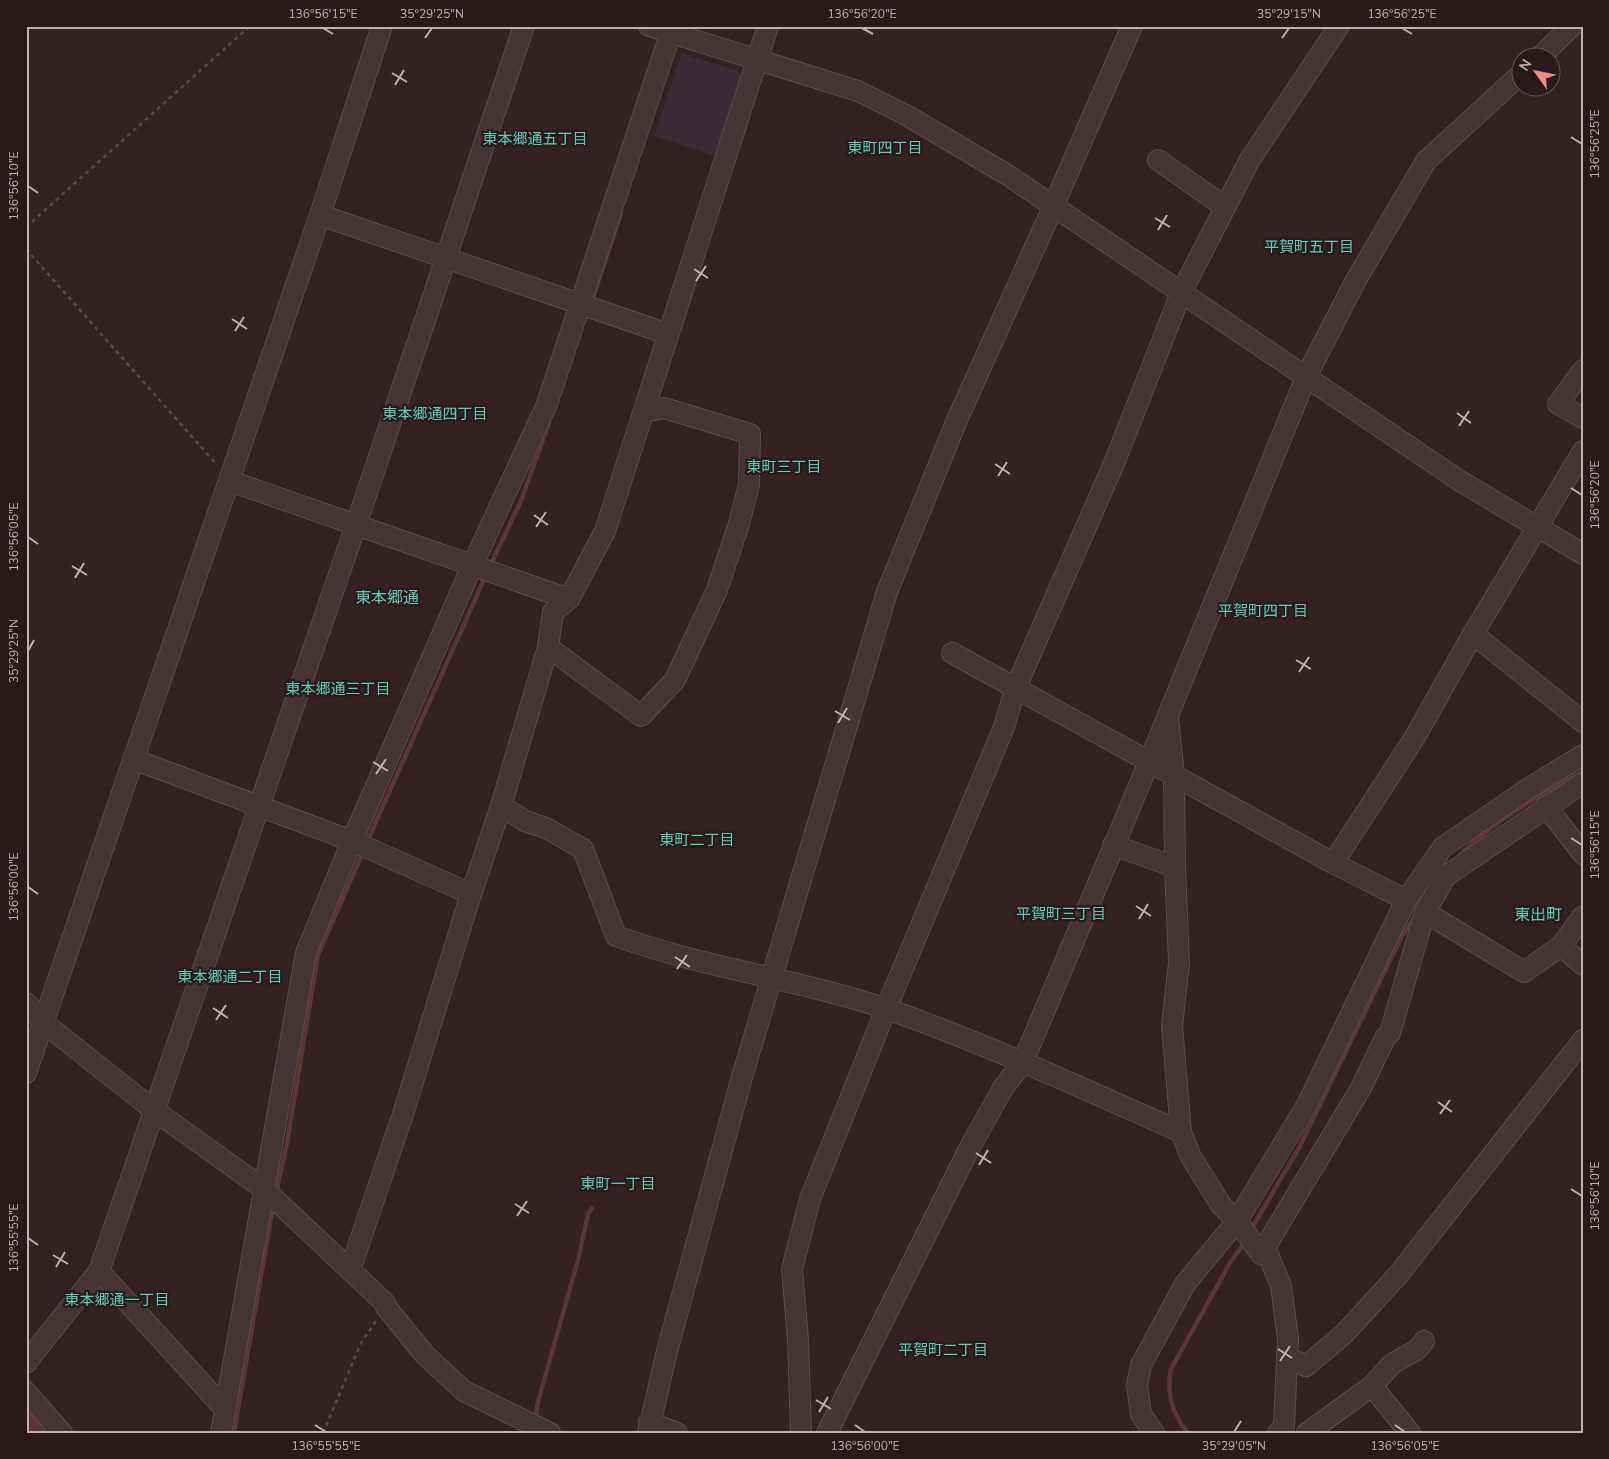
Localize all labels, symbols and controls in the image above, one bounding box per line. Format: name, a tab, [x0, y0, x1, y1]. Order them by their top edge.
text: 136°56'15"E	[288, 6, 358, 22]
text: 35°29'25"N	[400, 6, 464, 22]
text: 136°56'20"E	[827, 6, 897, 22]
text: 35°29'15"N	[1257, 6, 1321, 22]
text: 136°56'25"E	[1367, 6, 1437, 22]
north arrow	[1512, 48, 1562, 98]
text: N	[1515, 56, 1536, 75]
text: 136°56'25"E	[1587, 109, 1603, 179]
district label: 東本郷通五丁目	[482, 129, 588, 149]
district label: 東町四丁目	[847, 138, 923, 158]
text: 136°56'10"E	[6, 151, 22, 221]
district label: 平賀町五丁目	[1264, 237, 1354, 257]
district label: 東本郷通四丁目	[382, 404, 488, 424]
district label: 東町三丁目	[746, 457, 822, 477]
text: 136°56'20"E	[1587, 460, 1603, 530]
text: 136°56'05"E	[6, 502, 22, 572]
district label: 東本郷通	[355, 587, 419, 609]
district label: 平賀町四丁目	[1218, 601, 1308, 621]
text: 35°29'25"N	[6, 619, 22, 683]
district label: 東本郷通三丁目	[285, 679, 391, 699]
text: 136°56'15"E	[1587, 810, 1603, 880]
district label: 東町二丁目	[659, 830, 735, 850]
text: 136°56'00"E	[6, 852, 22, 922]
district label: 平賀町三丁目	[1016, 904, 1106, 924]
district label: 東出町	[1514, 904, 1562, 926]
district label: 東本郷通二丁目	[177, 967, 283, 987]
text: 136°56'10"E	[1587, 1161, 1603, 1231]
district label: 東町一丁目	[580, 1174, 656, 1194]
text: 136°55'55"E	[6, 1203, 22, 1273]
district label: 東本郷通一丁目	[64, 1290, 170, 1310]
district label: 平賀町二丁目	[898, 1340, 988, 1360]
text: 136°55'55"E	[291, 1438, 361, 1454]
text: 136°56'00"E	[830, 1438, 900, 1454]
text: 35°29'05"N	[1202, 1438, 1266, 1454]
text: 136°56'05"E	[1370, 1438, 1440, 1454]

